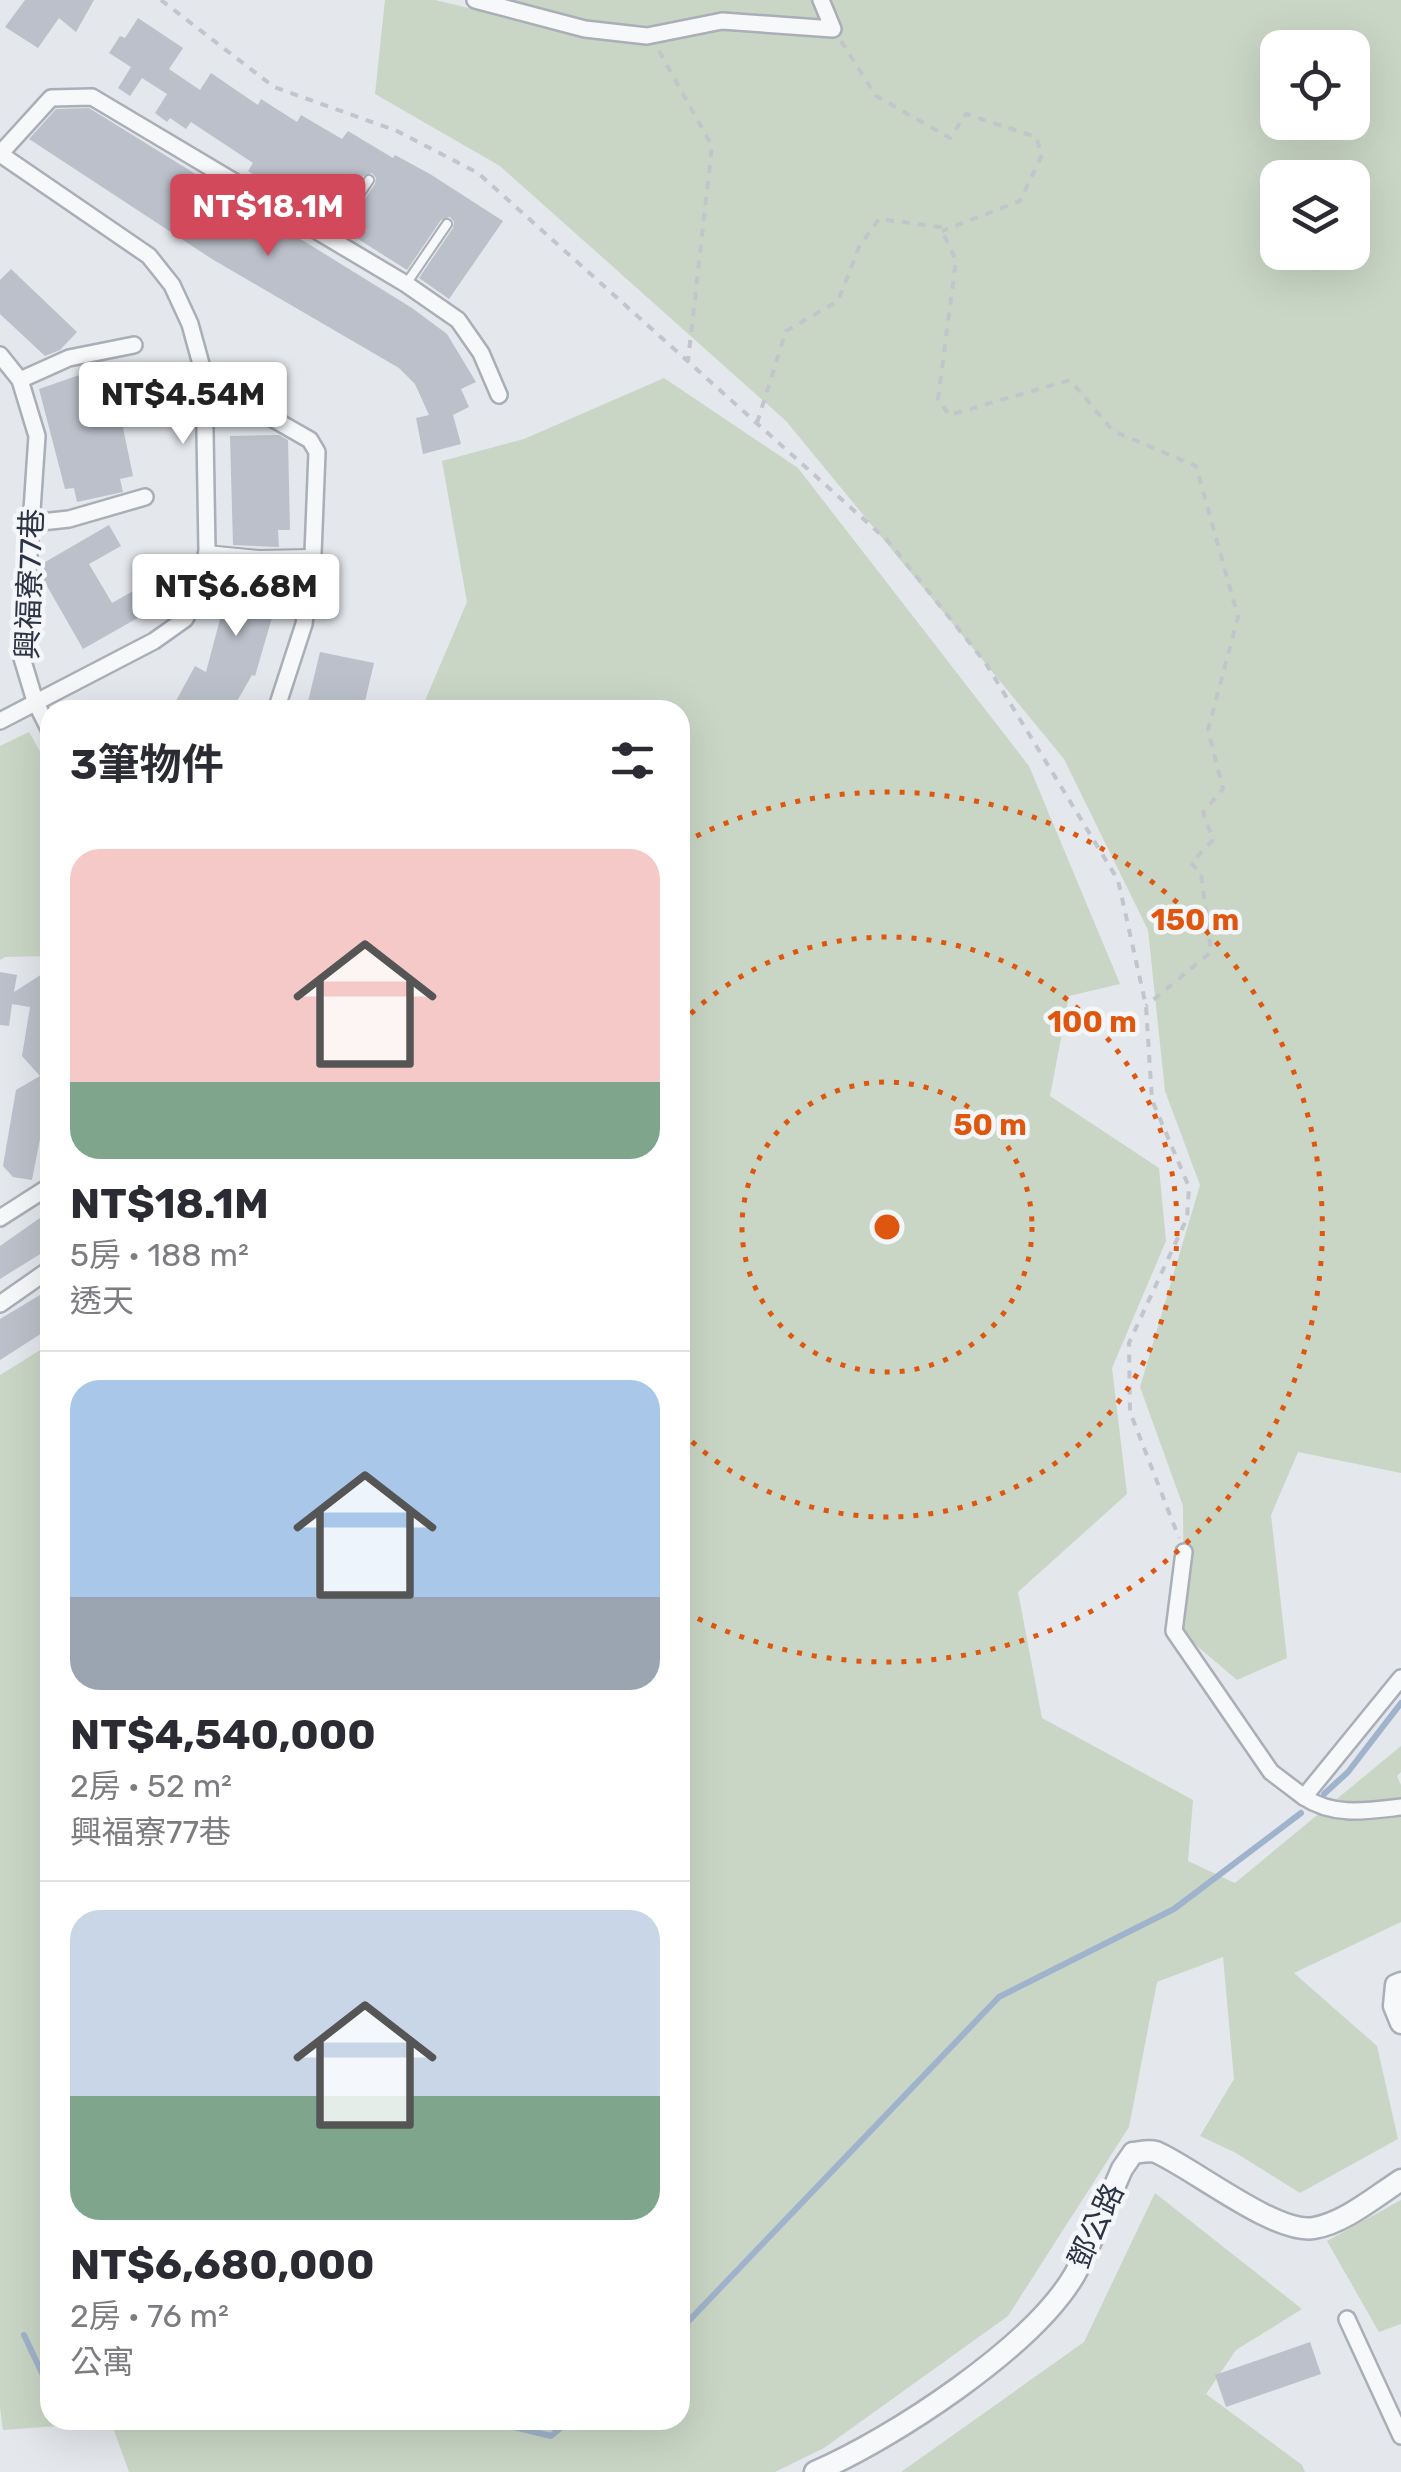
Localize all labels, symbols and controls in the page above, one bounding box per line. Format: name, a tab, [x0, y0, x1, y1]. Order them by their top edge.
map controls	[1260, 30, 1370, 270]
button: locate	[1260, 30, 1370, 140]
button: layers	[1260, 160, 1370, 270]
pin: NT$18.1M	[165, 174, 371, 259]
text: NT$18.1M	[192, 187, 344, 225]
pin: NT$4.54M	[80, 362, 286, 447]
text: NT$4.54M	[101, 375, 265, 413]
street label: 興福寮77巷	[9, 508, 51, 660]
pin: NT$6.68M	[133, 554, 339, 639]
text: NT$6.68M	[154, 567, 318, 605]
icon: filters	[605, 733, 660, 788]
text: 3筆物件	[70, 740, 224, 790]
text: 150 m	[1151, 902, 1239, 938]
icon: home	[275, 914, 455, 1094]
text: 100 m	[1047, 1004, 1137, 1040]
text: 50 m	[953, 1107, 1027, 1143]
text: NT$18.1M	[70, 1179, 269, 1229]
centre of rings	[869, 1209, 905, 1245]
text: 5房 · 188 m²	[70, 1236, 249, 1274]
text: 透天	[70, 1282, 134, 1320]
icon: home	[275, 1445, 455, 1625]
text: NT$4,540,000	[70, 1710, 376, 1760]
text: 2房 · 52 m²	[70, 1767, 232, 1805]
text: 興福寮77巷	[70, 1813, 231, 1851]
icon: home	[275, 1975, 455, 2155]
street label: 鄧公路	[1061, 2178, 1131, 2274]
text: NT$6,680,000	[70, 2240, 375, 2290]
text: 2房 · 76 m²	[70, 2297, 229, 2335]
text: 公寓	[70, 2343, 134, 2381]

